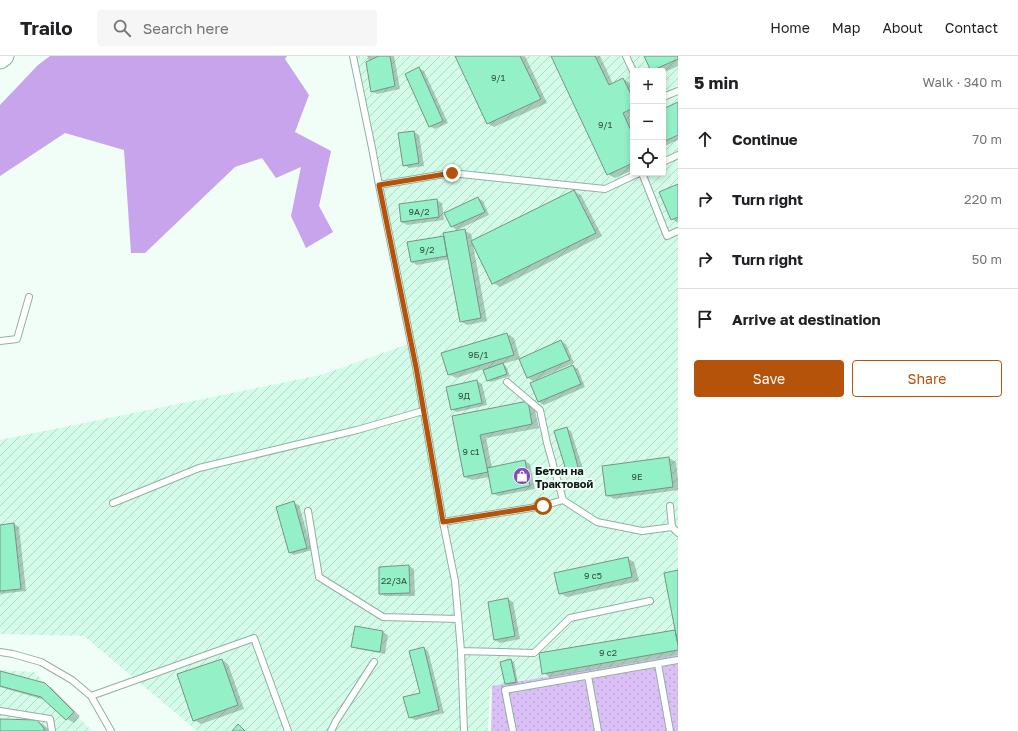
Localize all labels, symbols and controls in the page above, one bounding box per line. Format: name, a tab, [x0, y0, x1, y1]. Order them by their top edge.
search box	[97, 10, 377, 46]
text: Trailo	[20, 16, 73, 39]
icon: search	[111, 17, 133, 39]
text: Search here	[143, 19, 229, 37]
text: Home	[770, 19, 810, 36]
text: Map	[832, 19, 860, 36]
text: About	[882, 19, 923, 36]
text: Contact	[945, 19, 998, 36]
map controls	[630, 68, 666, 176]
button: +	[630, 68, 666, 104]
house number: 9/1	[491, 72, 506, 83]
text: 5 min	[694, 72, 738, 93]
text: Walk · 340 m	[922, 74, 1002, 90]
button: −	[630, 104, 666, 140]
house number: 9/1	[598, 119, 613, 130]
icon: ahead	[694, 128, 716, 150]
text: Continue	[732, 130, 798, 148]
text: 70 m	[972, 131, 1002, 147]
button: locate	[630, 140, 666, 176]
route end	[443, 164, 461, 182]
icon: right	[694, 188, 716, 210]
text: Turn right	[732, 190, 803, 208]
text: 220 m	[964, 191, 1002, 207]
house number: 9А/2	[408, 206, 430, 217]
house number: 9/2	[420, 244, 435, 255]
icon: right	[694, 248, 716, 270]
text: Turn right	[732, 250, 803, 268]
text: 50 m	[972, 251, 1002, 267]
icon: arrive	[694, 308, 716, 330]
text: Arrive at destination	[732, 310, 881, 328]
house number: 9Б/1	[468, 349, 489, 360]
button: Save	[694, 360, 844, 397]
button: Share	[852, 360, 1002, 397]
house number: 9Д	[458, 390, 470, 401]
house number: 9 с1	[463, 446, 480, 457]
place label: Бетон на Трактовой	[535, 464, 593, 490]
shop icon: Бетон на Трактовой	[512, 466, 532, 486]
house number: 9Е	[632, 471, 642, 482]
route start	[534, 497, 552, 515]
house number: 9 с5	[584, 570, 602, 581]
house number: 22/3А	[381, 575, 407, 586]
house number: 9 с2	[599, 647, 617, 658]

